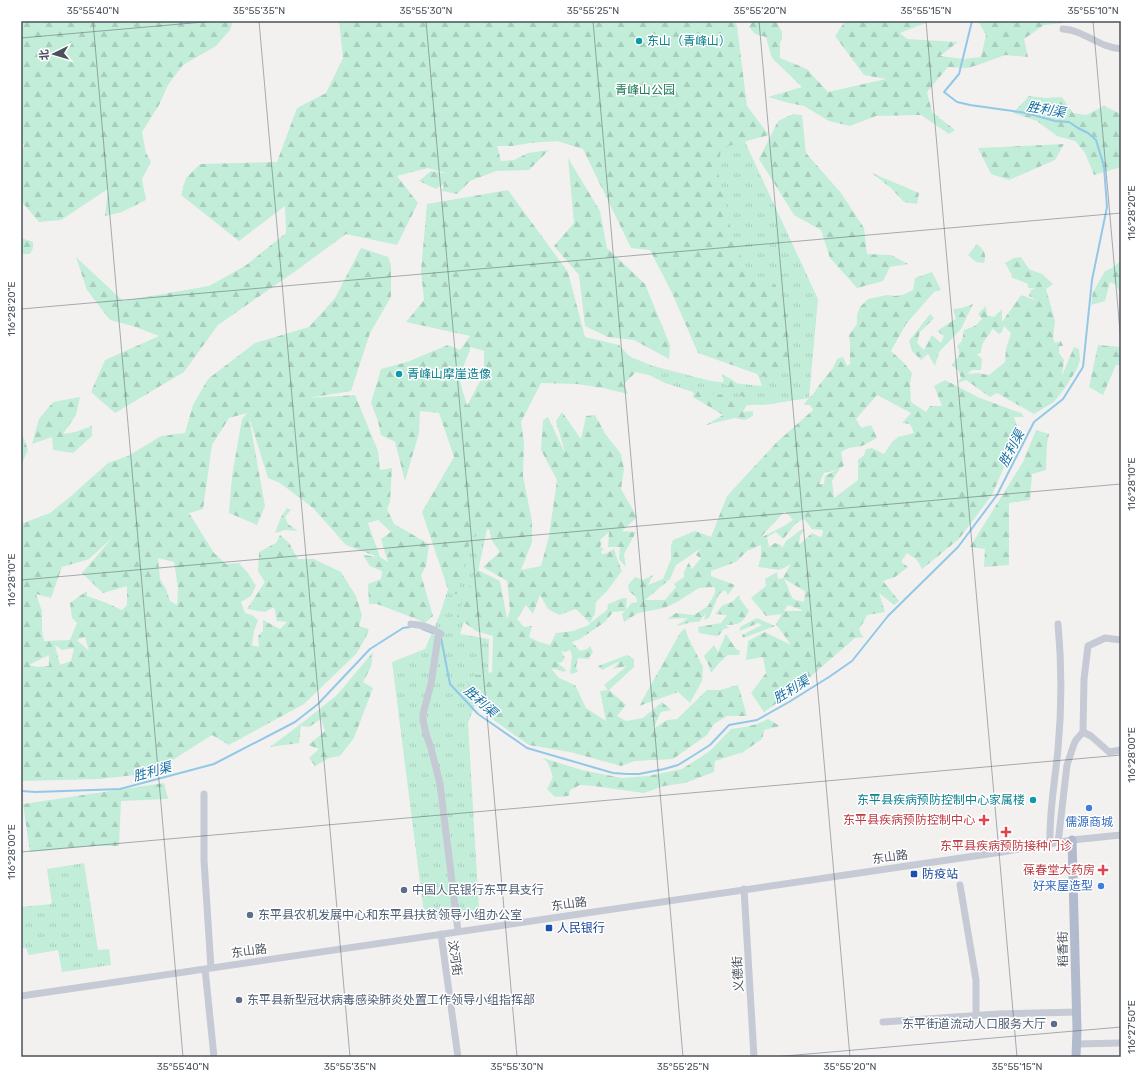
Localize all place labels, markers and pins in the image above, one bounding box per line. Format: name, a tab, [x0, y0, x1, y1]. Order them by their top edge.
place label: 东山（青峰山）	[647, 34, 731, 48]
marker: 东山（青峰山）	[634, 36, 644, 46]
place label: 青峰山摩崖造像	[407, 367, 491, 381]
marker: 青峰山摩崖造像	[394, 369, 404, 379]
place label: 东平县疾病预防控制中心家属楼	[857, 793, 1025, 807]
marker: 东平县疾病预防控制中心家属楼	[1028, 795, 1038, 805]
marker: 儒源商城	[1084, 803, 1094, 813]
place label: 东平县疾病预防控制中心	[843, 813, 975, 827]
marker: 东平县疾病预防控制中心	[978, 814, 990, 826]
place label: 儒源商城	[1065, 815, 1113, 829]
marker: 东平县疾病预防接种门诊	[1000, 826, 1012, 838]
place label: 东平县疾病预防接种门诊	[940, 839, 1072, 853]
place label: 葆春堂大药房	[1023, 863, 1095, 877]
marker: 葆春堂大药房	[1098, 865, 1108, 875]
place label: 防疫站	[922, 867, 958, 881]
marker: 防疫站	[909, 869, 919, 879]
place label: 好来屋造型	[1033, 879, 1093, 893]
marker: 好来屋造型	[1096, 881, 1106, 891]
place label: 中国人民银行东平县支行	[412, 883, 544, 897]
marker: 中国人民银行东平县支行	[399, 885, 409, 895]
place label: 东平县农机发展中心和东平县扶贫领导小组办公室	[258, 908, 522, 922]
marker: 东平县农机发展中心和东平县扶贫领导小组办公室	[245, 910, 255, 920]
place label: 人民银行	[557, 921, 605, 935]
marker: 人民银行	[544, 923, 554, 933]
place label: 东平县新型冠状病毒感染肺炎处置工作领导小组指挥部	[247, 993, 535, 1007]
marker: 东平县新型冠状病毒感染肺炎处置工作领导小组指挥部	[234, 995, 244, 1005]
place label: 东平街道流动人口服务大厅	[902, 1017, 1046, 1031]
marker: 东平街道流动人口服务大厅	[1049, 1019, 1059, 1029]

